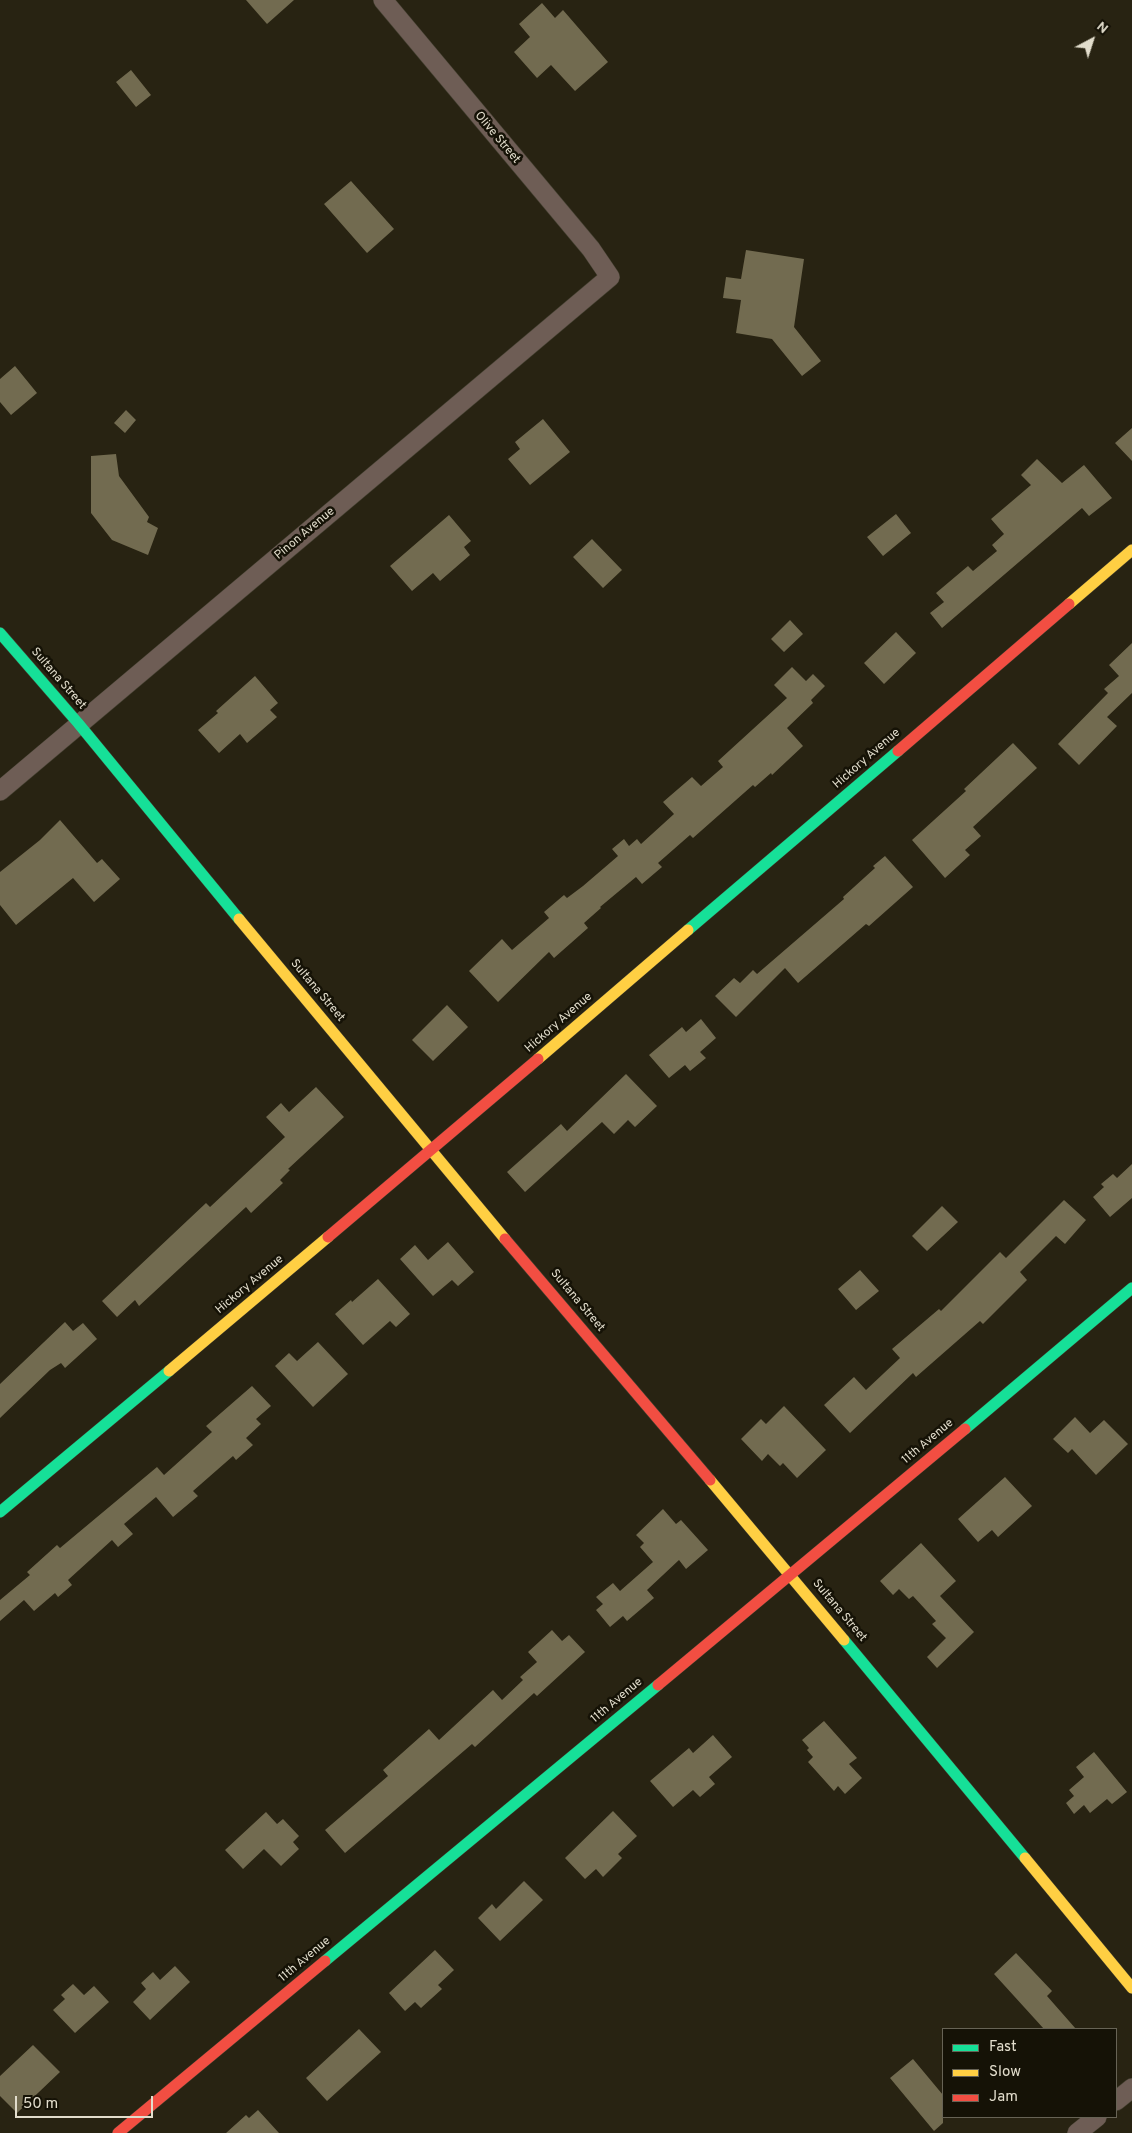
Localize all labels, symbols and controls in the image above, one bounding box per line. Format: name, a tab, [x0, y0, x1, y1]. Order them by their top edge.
north arrow	[1067, 15, 1117, 65]
text: N	[1093, 18, 1111, 38]
street label: Olive Street	[471, 109, 523, 167]
street label: Pinon Avenue	[272, 505, 338, 563]
street label: Sultana Street	[27, 645, 89, 713]
street label: Hickory Avenue	[831, 726, 903, 792]
street label: Sultana Street	[287, 957, 347, 1025]
street label: Hickory Avenue	[523, 990, 595, 1056]
street label: Hickory Avenue	[213, 1252, 287, 1318]
street label: Sultana Street	[547, 1267, 607, 1335]
street label: 11th Avenue	[899, 1416, 957, 1468]
street label: Sultana Street	[809, 1577, 869, 1645]
street label: 11th Avenue	[588, 1675, 646, 1727]
street label: 11th Avenue	[276, 1934, 334, 1986]
legend	[942, 2028, 1117, 2118]
text: Fast	[989, 2038, 1017, 2057]
text: Slow	[989, 2063, 1021, 2082]
scale bar	[18, 2086, 155, 2118]
text: Jam	[989, 2088, 1018, 2107]
text: 50 m	[23, 2095, 58, 2114]

